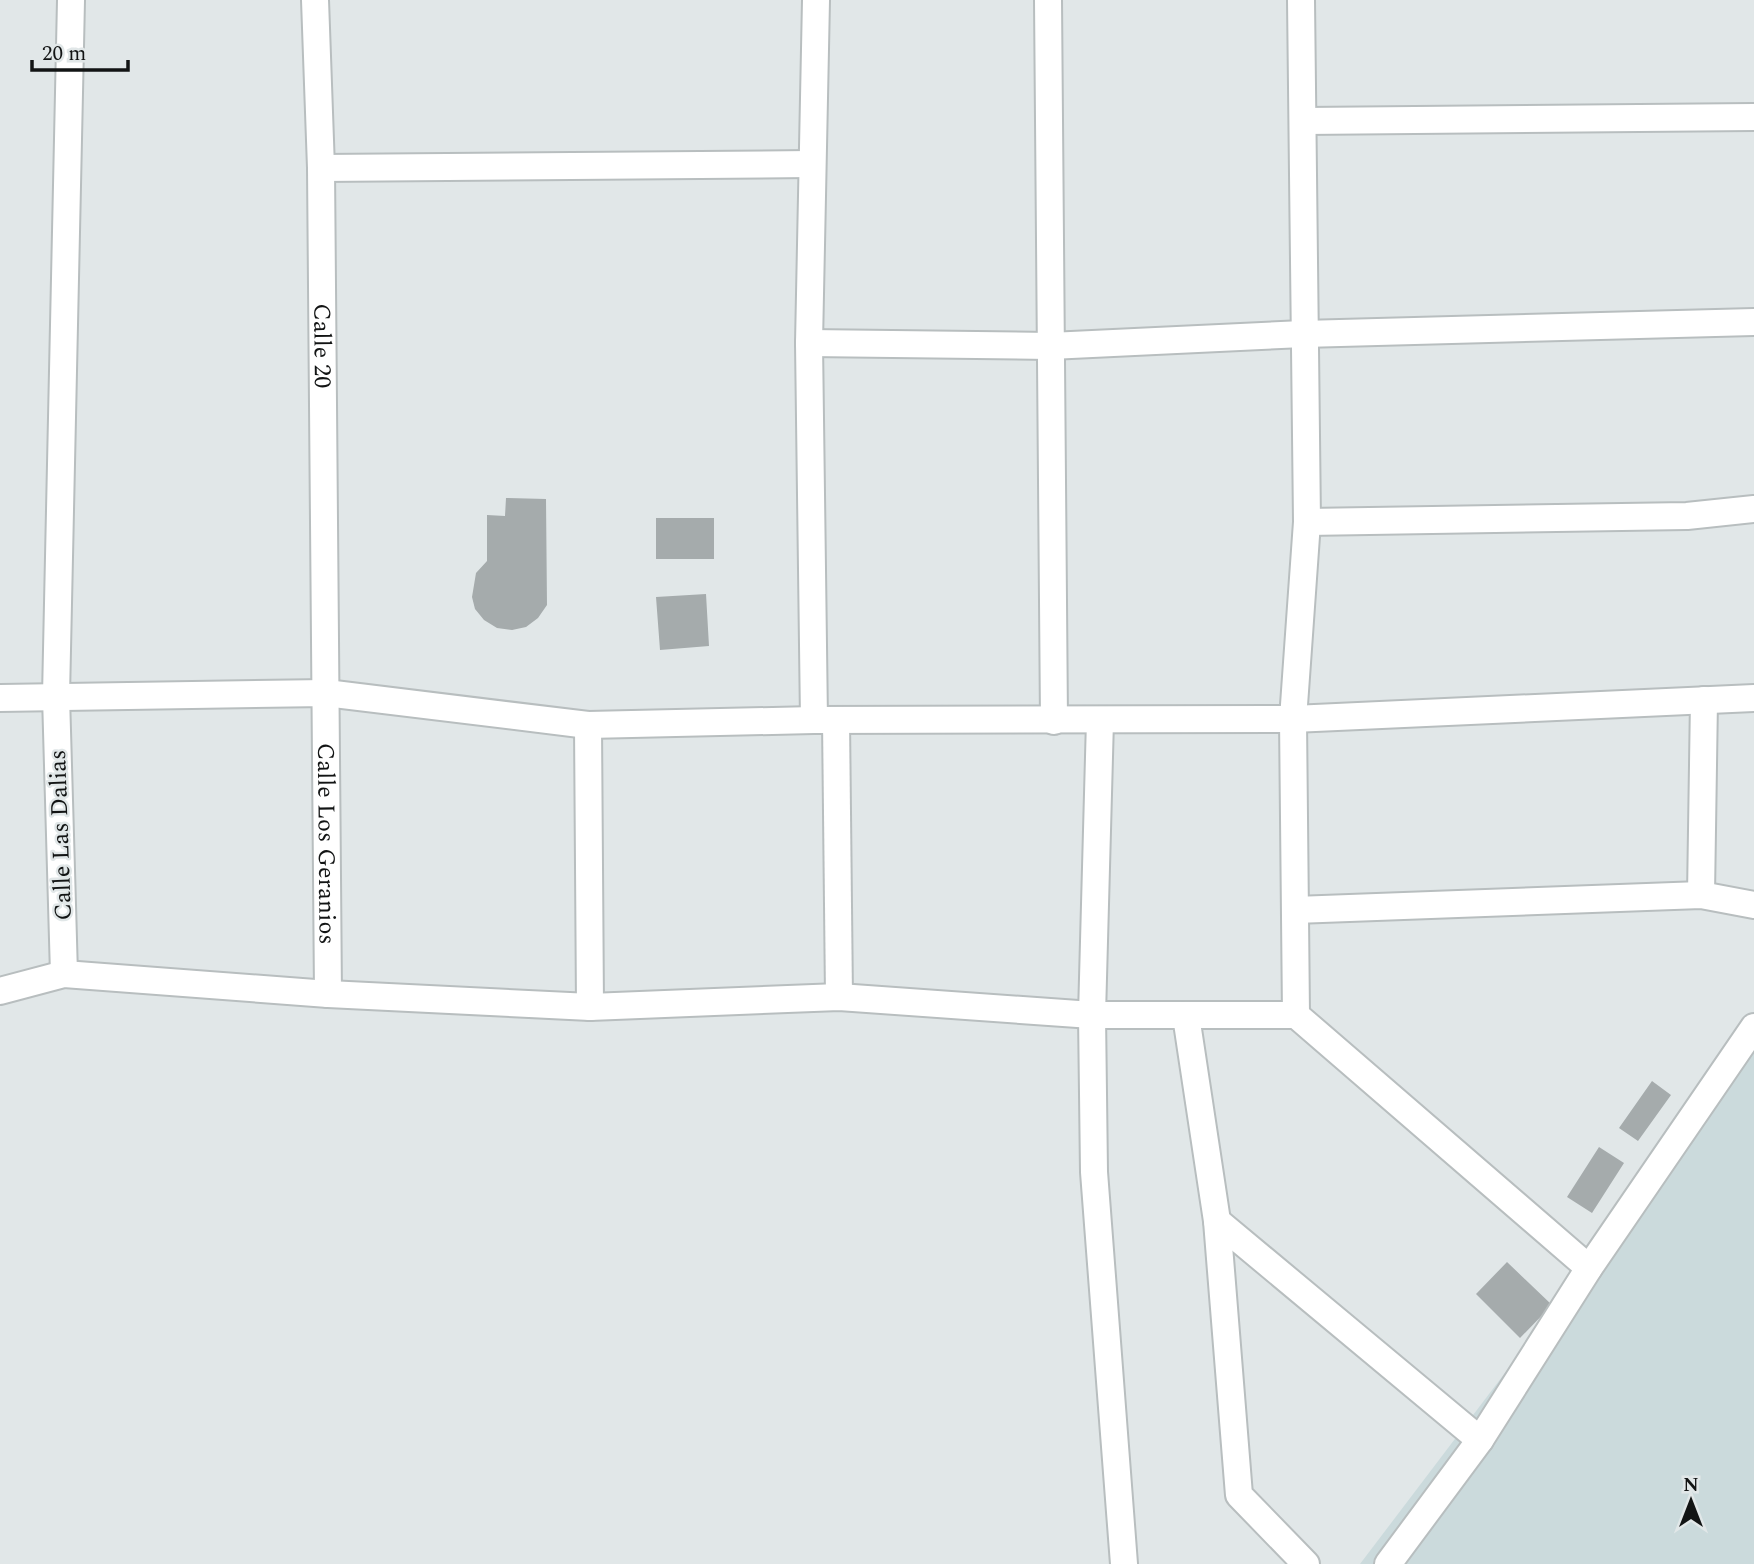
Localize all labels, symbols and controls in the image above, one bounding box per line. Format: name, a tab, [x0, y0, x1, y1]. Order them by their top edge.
scale bar	[32, 28, 128, 72]
text: 20 m	[42, 38, 86, 70]
street label: Calle 20	[303, 303, 340, 388]
street label: Calle Los Geranios	[307, 743, 345, 945]
street label: Calle Las Dalias	[40, 749, 82, 921]
north arrow	[1656, 1466, 1726, 1536]
text: N	[1683, 1471, 1699, 1500]

